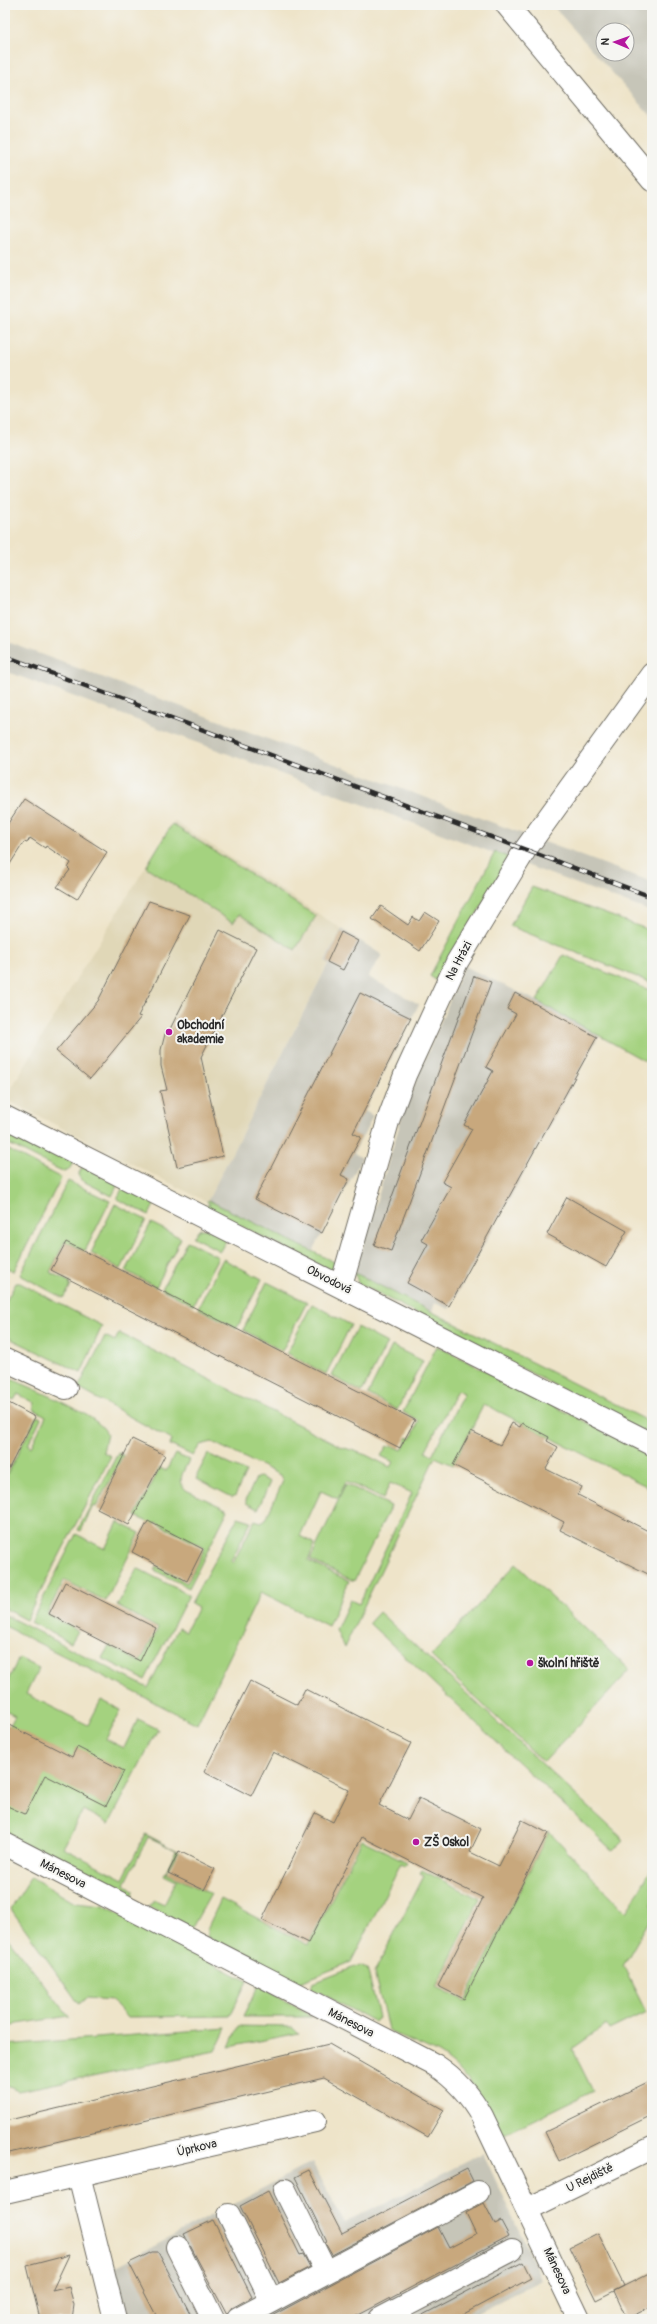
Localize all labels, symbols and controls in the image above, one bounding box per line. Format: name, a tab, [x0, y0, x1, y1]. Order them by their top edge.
north arrow	[595, 22, 635, 62]
text: N	[599, 37, 612, 46]
street label: Na Hrázi	[442, 939, 476, 983]
place label: Obchodní akademie	[177, 1018, 225, 1047]
marker: Obchodní akademie	[164, 1027, 174, 1037]
street label: Obvodová	[304, 1262, 354, 1298]
place label: školní hřiště	[538, 1656, 600, 1671]
marker: školní hřiště	[525, 1658, 535, 1668]
place label: ZŠ Oskol	[424, 1833, 469, 1850]
marker: ZŠ Oskol	[411, 1837, 421, 1847]
street label: Mánesova	[37, 1856, 89, 1892]
street label: Mánesova	[325, 2005, 377, 2041]
street label: Úprkova	[175, 2135, 219, 2160]
street label: U Rejdiště	[564, 2160, 616, 2196]
street label: Mánesova	[540, 2245, 574, 2297]

